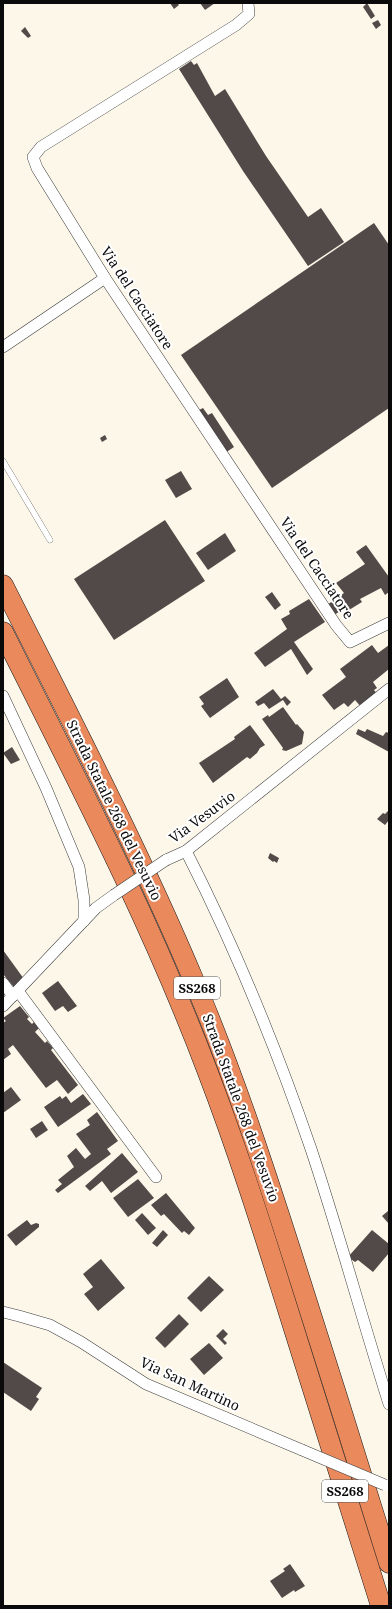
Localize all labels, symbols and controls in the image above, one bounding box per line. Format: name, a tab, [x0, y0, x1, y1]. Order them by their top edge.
street label: Via del Cacciatore	[97, 243, 178, 353]
street label: Via del Cacciatore	[276, 513, 359, 622]
street label: Strada Statale 268 del Vesuvio	[62, 716, 167, 903]
street label: Via Vesuvio	[165, 786, 239, 847]
road number: SS268	[174, 977, 220, 999]
street label: Strada Statale 268 del Vesuvio	[199, 1011, 284, 1204]
street label: Via San Martino	[137, 1352, 243, 1415]
road number: SS268	[322, 1480, 368, 1502]

